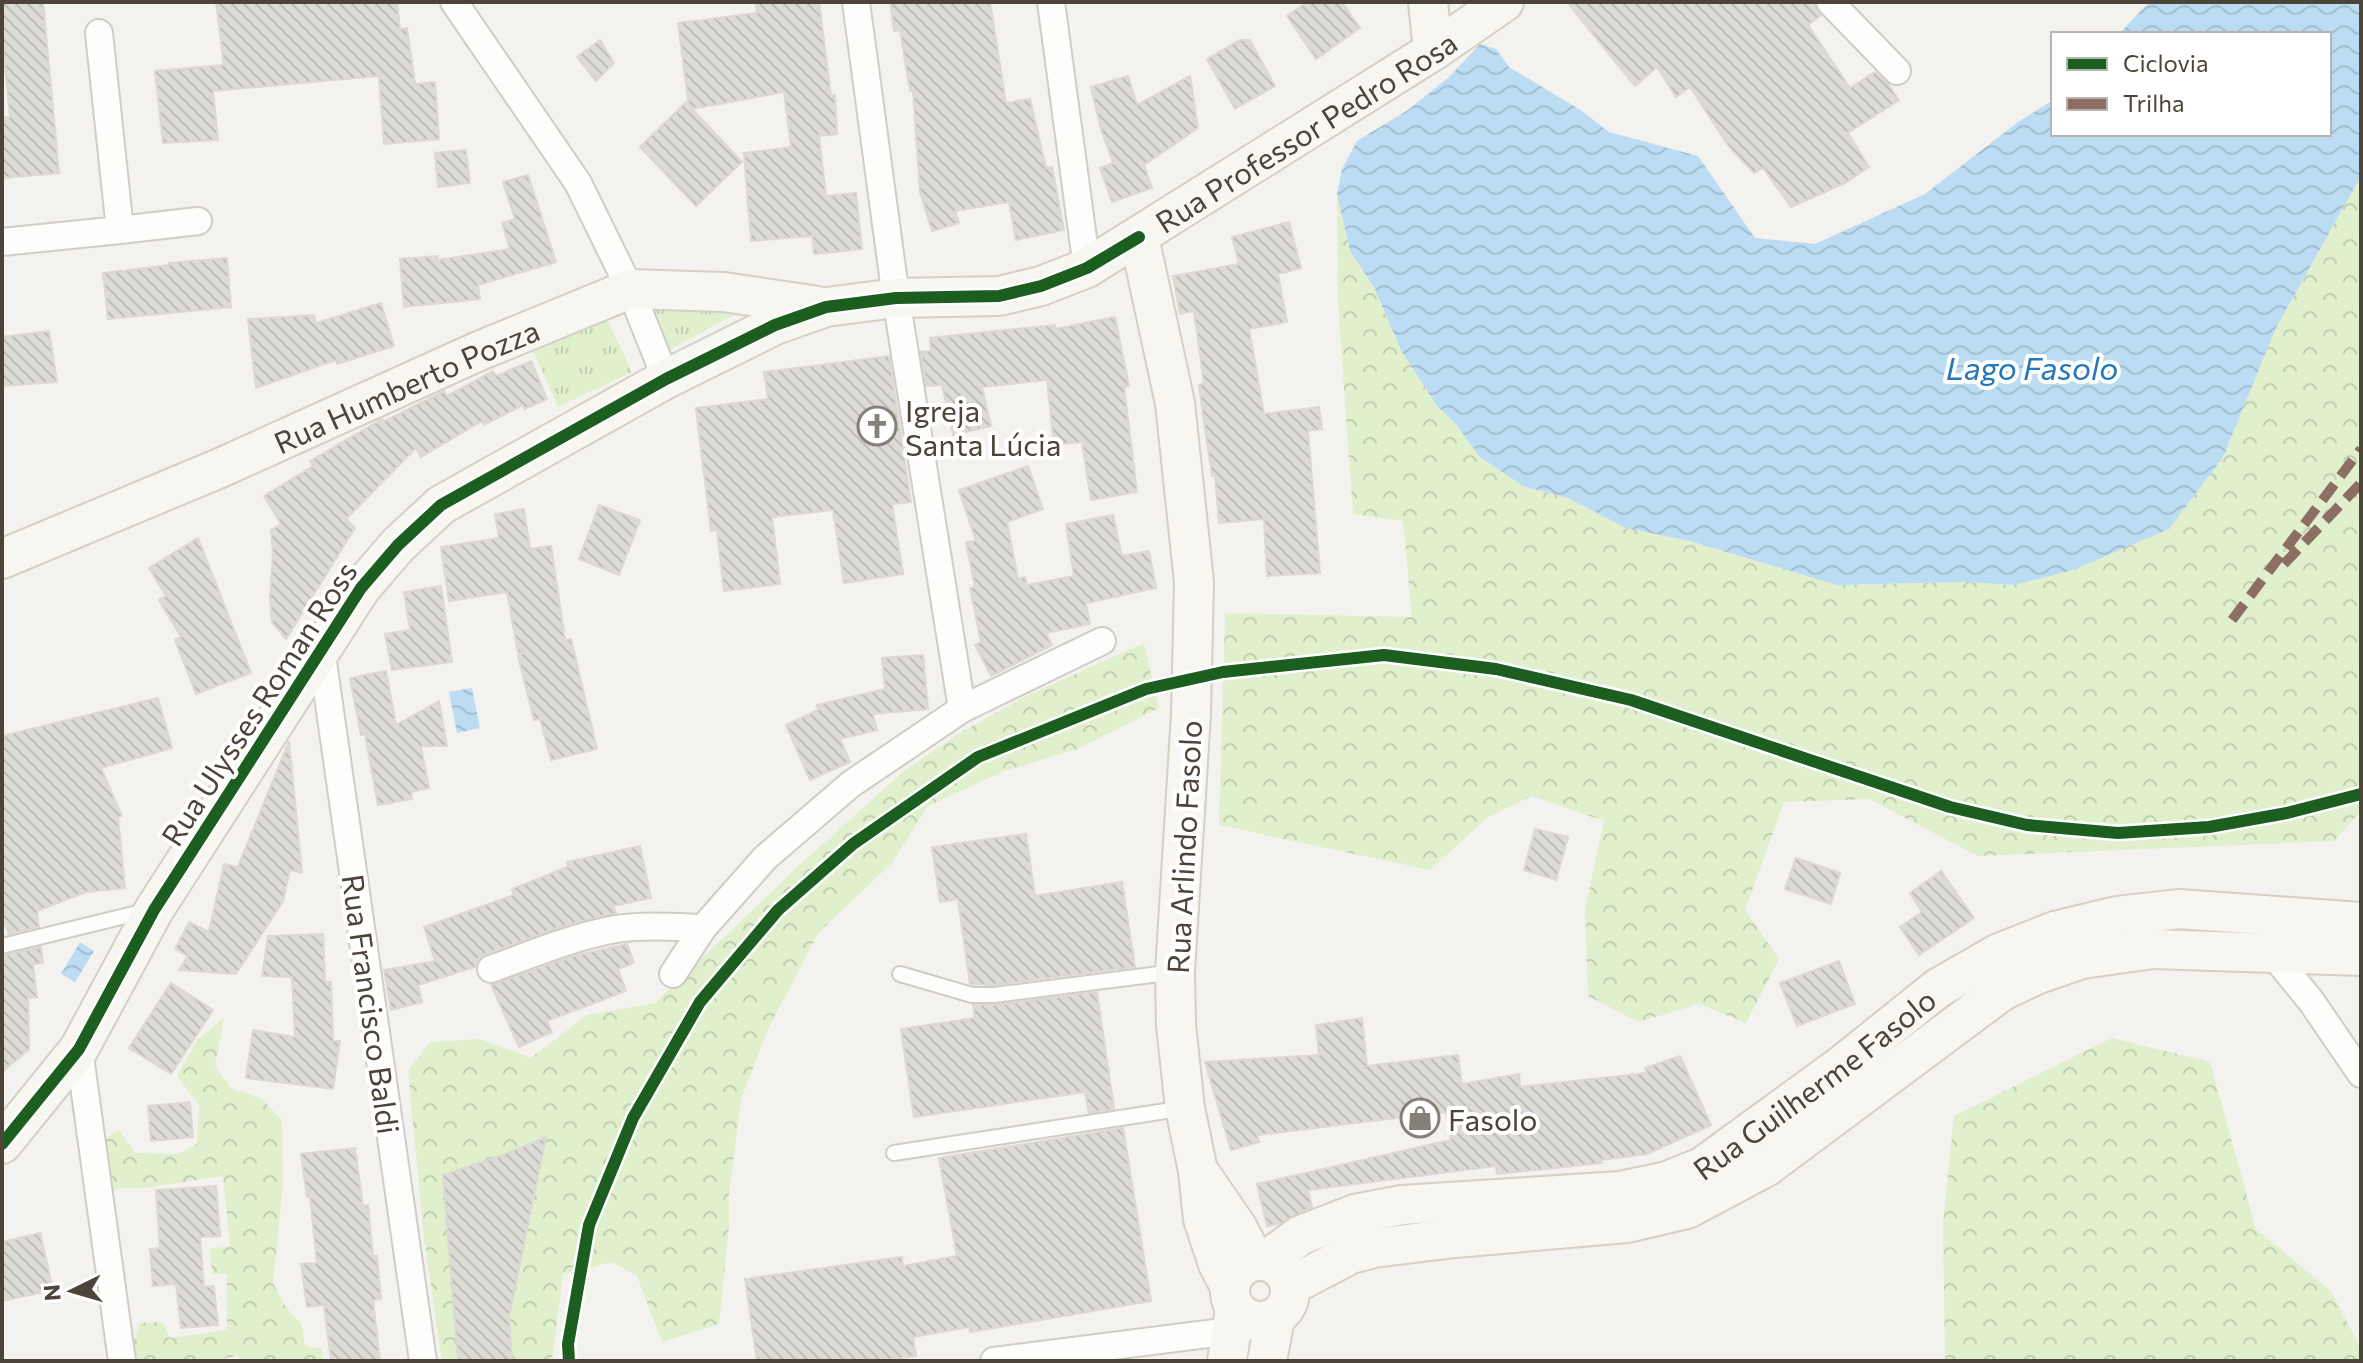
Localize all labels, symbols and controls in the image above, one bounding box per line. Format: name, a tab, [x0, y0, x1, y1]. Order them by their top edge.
street label: Rua Professor Pedro Rosa	[1148, 22, 1463, 239]
legend	[2051, 32, 2331, 136]
text: Ciclovia	[2123, 48, 2209, 77]
text: Trilha	[2123, 88, 2185, 117]
street label: Rua Humberto Pozza	[267, 310, 544, 460]
water label: Lago Fasolo	[1946, 347, 2118, 387]
place label: Igreja Santa Lúcia	[905, 391, 1061, 462]
church icon: Igreja Santa Lúcia	[856, 405, 898, 447]
street label: Rua Ulysses Roman Ross	[152, 554, 364, 852]
street label: Rua Arlindo Fasolo	[1158, 719, 1208, 975]
street label: Rua Francisco Baldi	[335, 872, 409, 1136]
street label: Rua Guilherme Fasolo	[1685, 979, 1942, 1186]
shop icon: Fasolo	[1399, 1097, 1441, 1139]
place label: Fasolo	[1448, 1100, 1537, 1137]
north arrow	[32, 1251, 112, 1331]
text: N	[37, 1283, 66, 1302]

